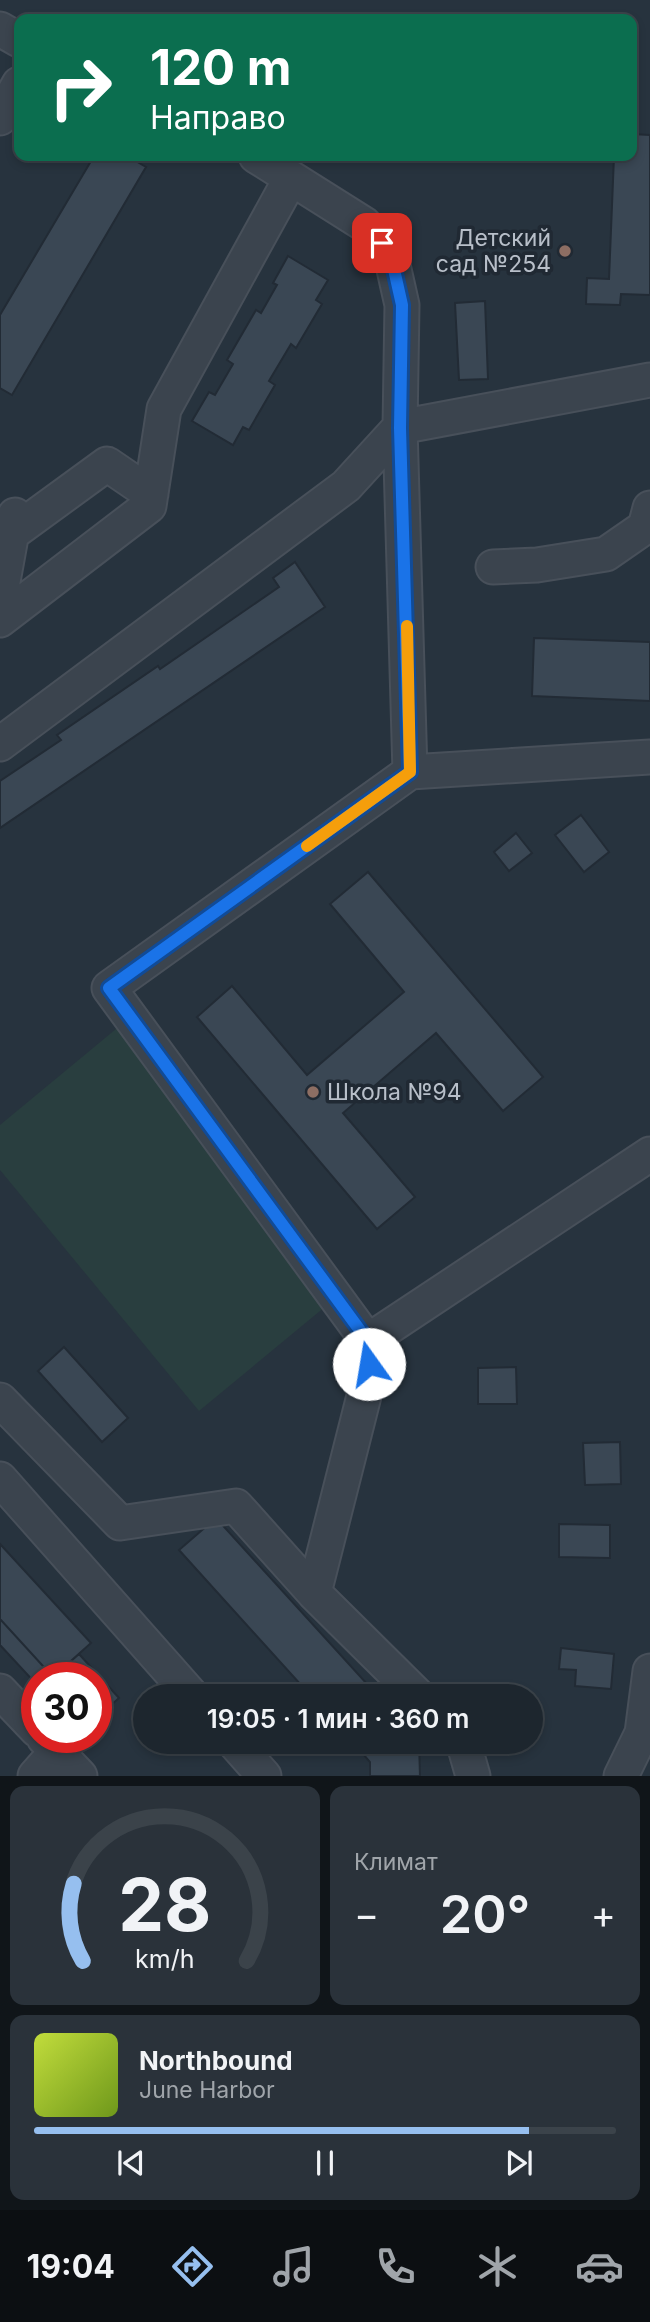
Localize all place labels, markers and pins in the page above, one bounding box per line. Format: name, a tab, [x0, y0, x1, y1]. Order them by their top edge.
pin	[352, 213, 412, 273]
place label: Детский сад №254	[436, 224, 551, 278]
marker: Детский сад №254	[557, 243, 573, 259]
place label: Школа №94	[327, 1078, 462, 1106]
marker: Школа №94	[305, 1084, 321, 1100]

